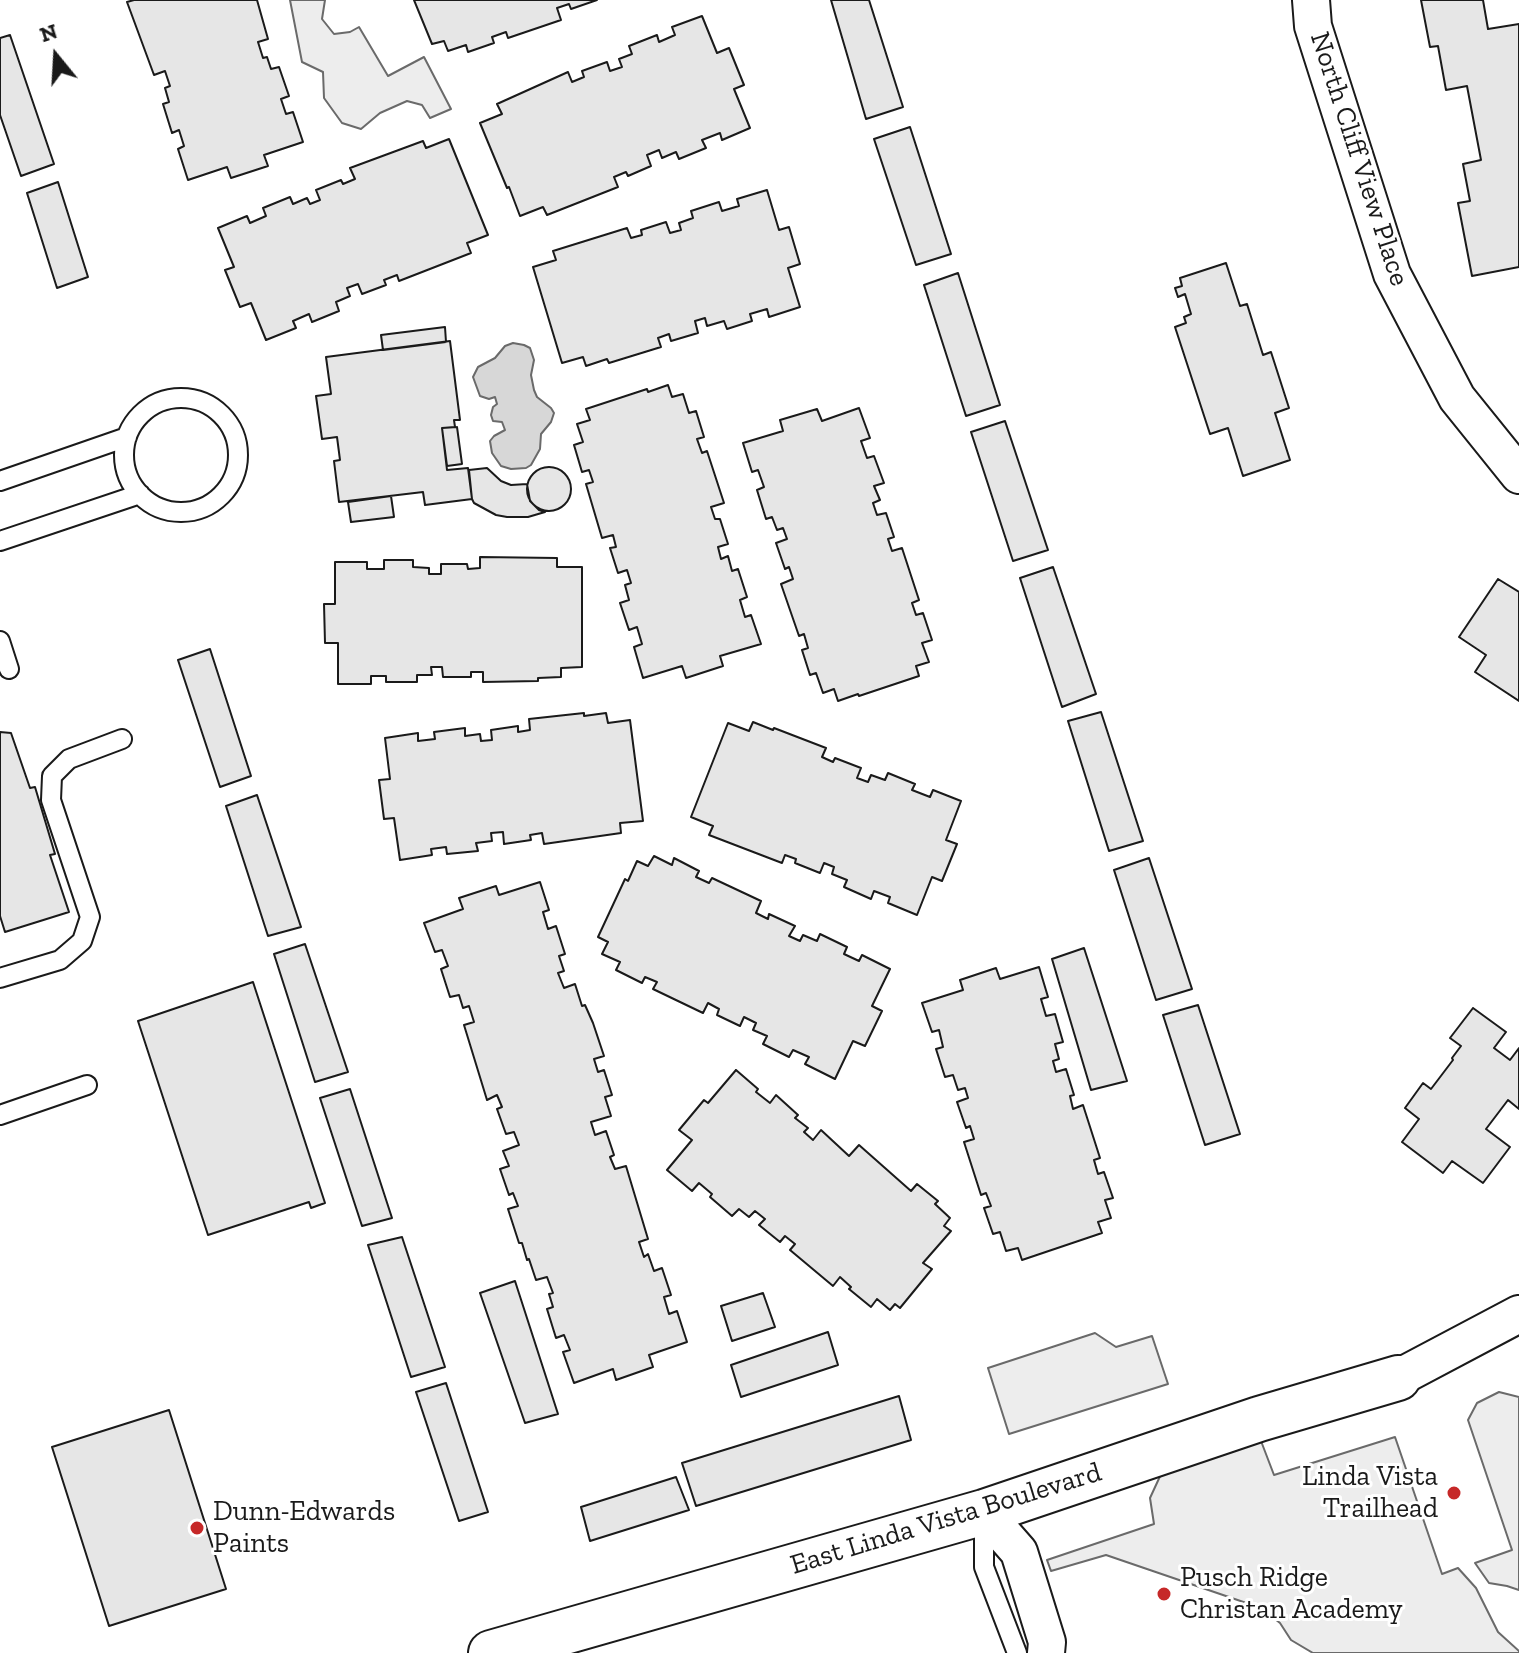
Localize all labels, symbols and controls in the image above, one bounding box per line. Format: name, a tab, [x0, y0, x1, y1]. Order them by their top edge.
north arrow	[16, 16, 96, 96]
text: N	[36, 17, 61, 48]
street label: North Cliff View Place	[1302, 28, 1416, 290]
street label: East Linda Vista Boulevard	[786, 1456, 1106, 1582]
place label: Linda Vista Trailhead	[1302, 1460, 1438, 1526]
marker: Linda Vista Trailhead	[1445, 1484, 1463, 1502]
place label: Dunn-Edwards Paints	[213, 1495, 395, 1561]
marker: Dunn-Edwards Paints	[188, 1519, 206, 1537]
place label: Pusch Ridge Christan Academy	[1180, 1561, 1403, 1627]
marker: Pusch Ridge Christan Academy	[1155, 1585, 1173, 1603]

